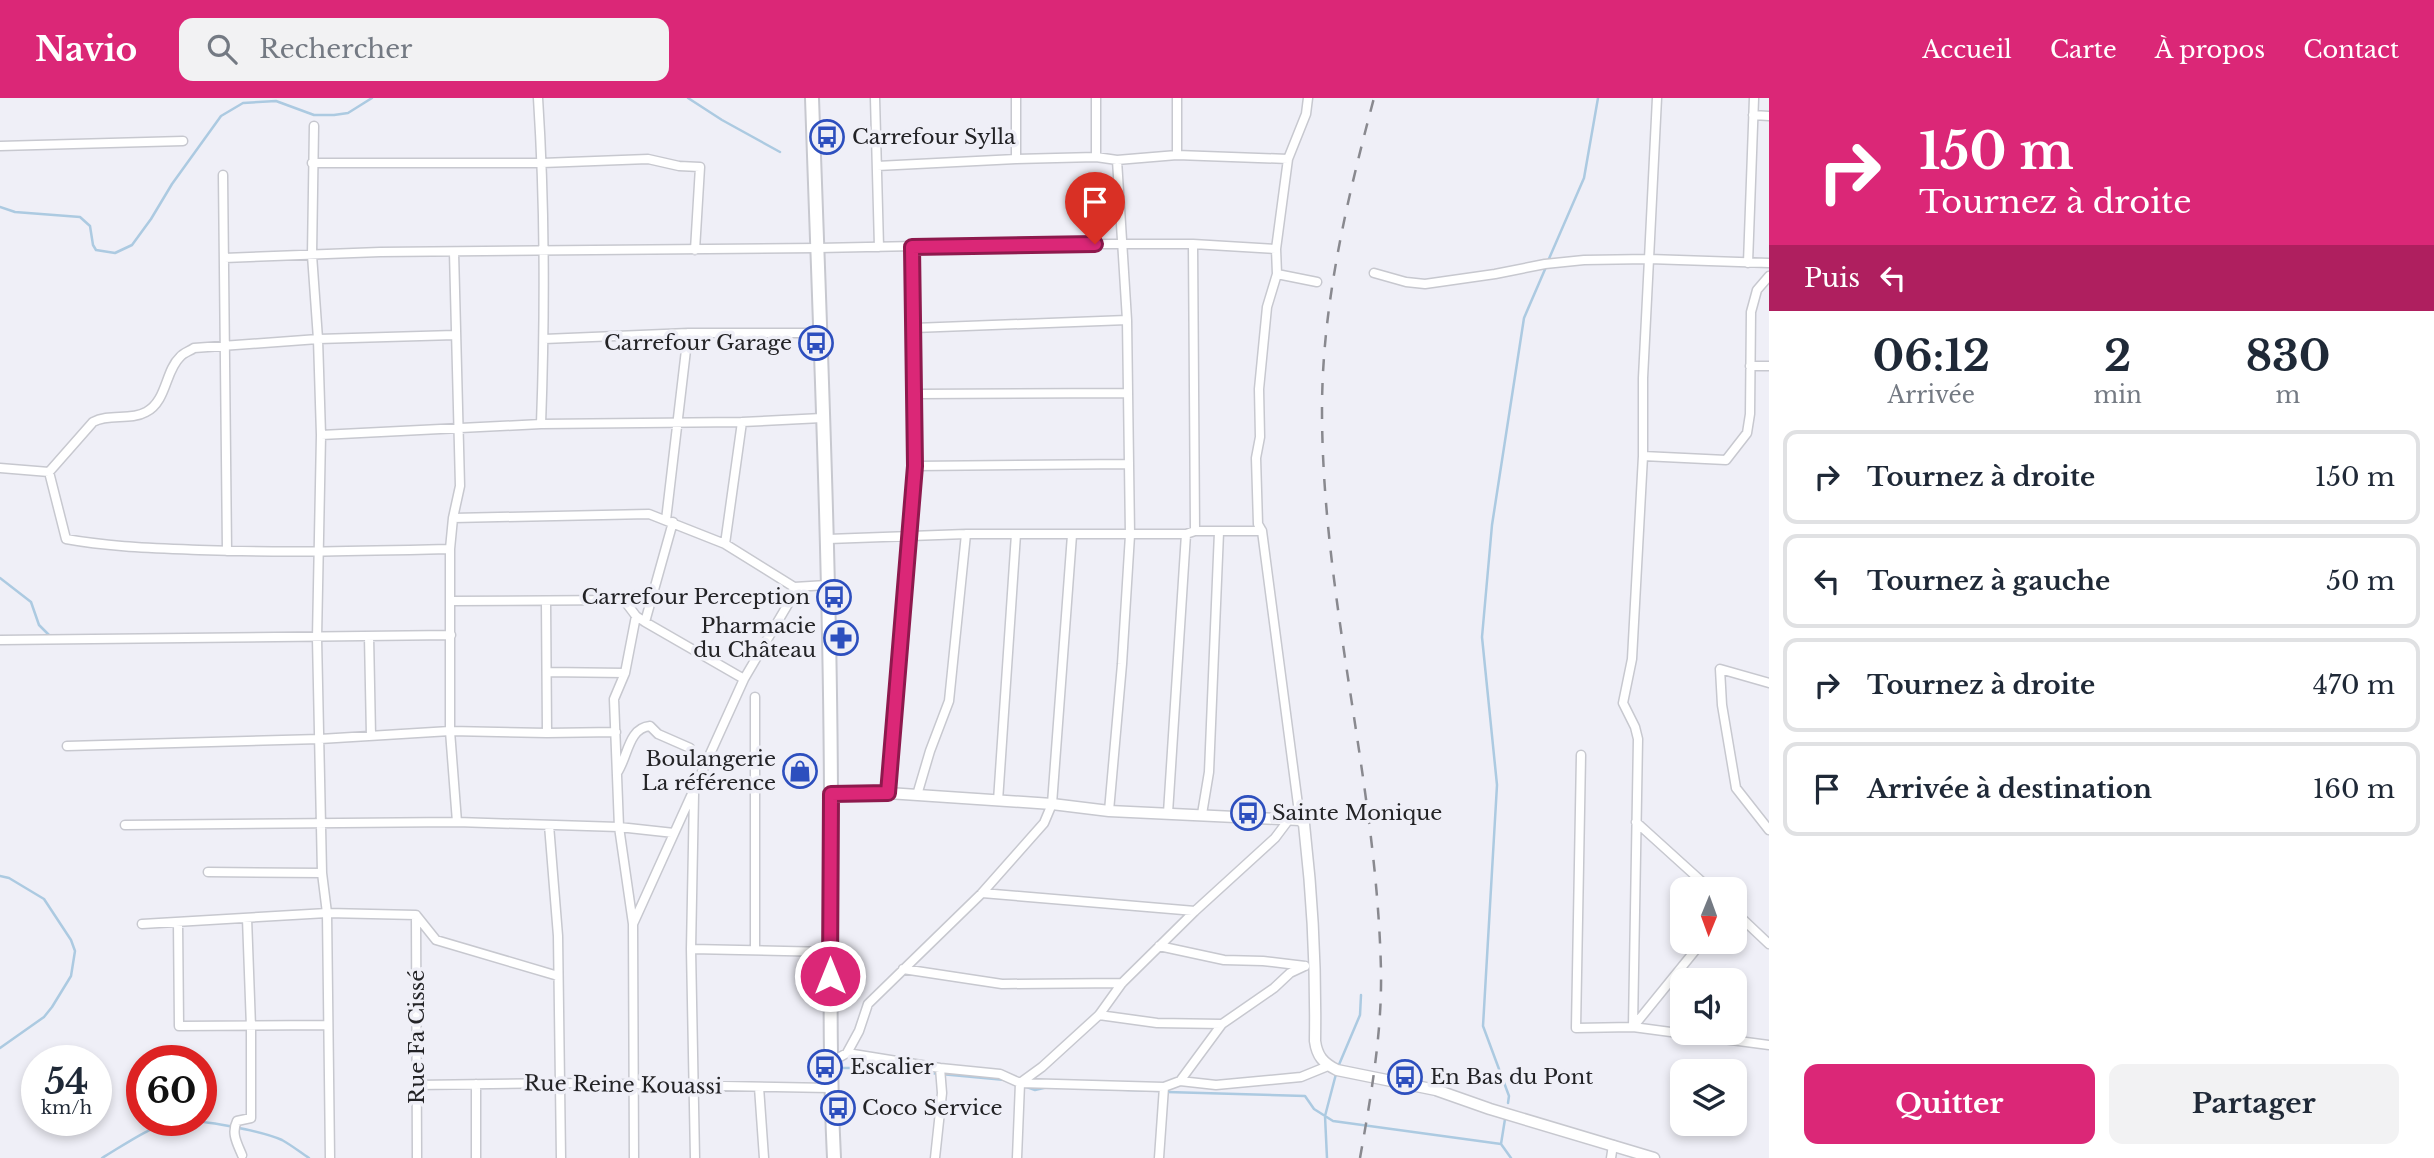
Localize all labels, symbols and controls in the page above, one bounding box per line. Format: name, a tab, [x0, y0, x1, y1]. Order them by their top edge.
search box	[179, 18, 669, 81]
text: Navio	[35, 29, 137, 70]
icon: search	[203, 30, 241, 68]
text: Rechercher	[259, 33, 413, 65]
text: Accueil	[1922, 35, 2012, 64]
text: Carte	[2050, 35, 2117, 64]
text: À propos	[2155, 35, 2265, 64]
text: Contact	[2303, 35, 2399, 64]
bus stop icon: Carrefour Sylla	[808, 118, 846, 156]
text: 150 m	[1919, 121, 2074, 182]
place label: Carrefour Sylla	[852, 124, 1016, 150]
icon: right	[1804, 126, 1895, 217]
pin	[1065, 172, 1125, 244]
text: Tournez à droite	[1919, 182, 2192, 222]
icon: arrive	[1076, 183, 1114, 221]
icon: left	[1874, 259, 1912, 297]
text: Puis	[1804, 262, 1860, 294]
bus stop icon: Carrefour Garage	[797, 324, 835, 362]
place label: Carrefour Garage	[604, 330, 792, 356]
text: 06:12	[1872, 330, 1990, 382]
text: 2	[2104, 330, 2131, 382]
text: 830	[2245, 330, 2331, 382]
text: Arrivée	[1888, 381, 1975, 409]
text: min	[2094, 381, 2142, 409]
text: m	[2276, 381, 2300, 409]
icon: right	[1808, 458, 1846, 496]
text: Tournez à droite	[1867, 461, 2095, 493]
text: 150 m	[2315, 461, 2395, 493]
icon: left	[1808, 562, 1846, 600]
text: Tournez à gauche	[1867, 565, 2110, 597]
text: 50 m	[2326, 565, 2395, 597]
bus stop icon: Carrefour Perception	[815, 578, 853, 616]
place label: Carrefour Perception	[582, 584, 810, 610]
place label: Pharmacie du Château	[693, 613, 816, 663]
pharmacy icon: Pharmacie du Château	[822, 619, 860, 657]
icon: right	[1808, 666, 1846, 704]
text: Tournez à droite	[1867, 669, 2095, 701]
text: 470 m	[2313, 669, 2395, 701]
place label: Boulangerie La référence	[641, 746, 776, 796]
shop icon: Boulangerie La référence	[781, 752, 819, 790]
icon: arrive	[1808, 770, 1846, 808]
text: Arrivée à destination	[1867, 773, 2152, 805]
text: 160 m	[2313, 773, 2395, 805]
bus stop icon: Sainte Monique	[1229, 794, 1267, 832]
place label: Sainte Monique	[1272, 800, 1442, 826]
north arrow	[1670, 877, 1746, 954]
map controls	[1670, 877, 1747, 1136]
position arrow	[793, 939, 867, 1013]
button: sound	[1670, 968, 1747, 1045]
street label: Rue Fa Cissé	[404, 970, 430, 1104]
speed limit sign: 60	[126, 1045, 217, 1136]
bus stop icon: Escalier	[806, 1048, 844, 1086]
place label: Escalier	[850, 1054, 934, 1080]
bus stop icon: En Bas du Pont	[1386, 1058, 1424, 1096]
button: layers	[1670, 1059, 1747, 1136]
text: 54	[44, 1060, 89, 1103]
place label: En Bas du Pont	[1430, 1064, 1593, 1090]
button: Quitter	[1804, 1064, 2095, 1144]
button: Partager	[2109, 1064, 2399, 1144]
street label: Rue Reine Kouassi	[524, 1070, 722, 1100]
bus stop icon: Coco Service	[819, 1089, 857, 1127]
place label: Coco Service	[862, 1095, 1002, 1121]
text: km/h	[41, 1097, 92, 1119]

